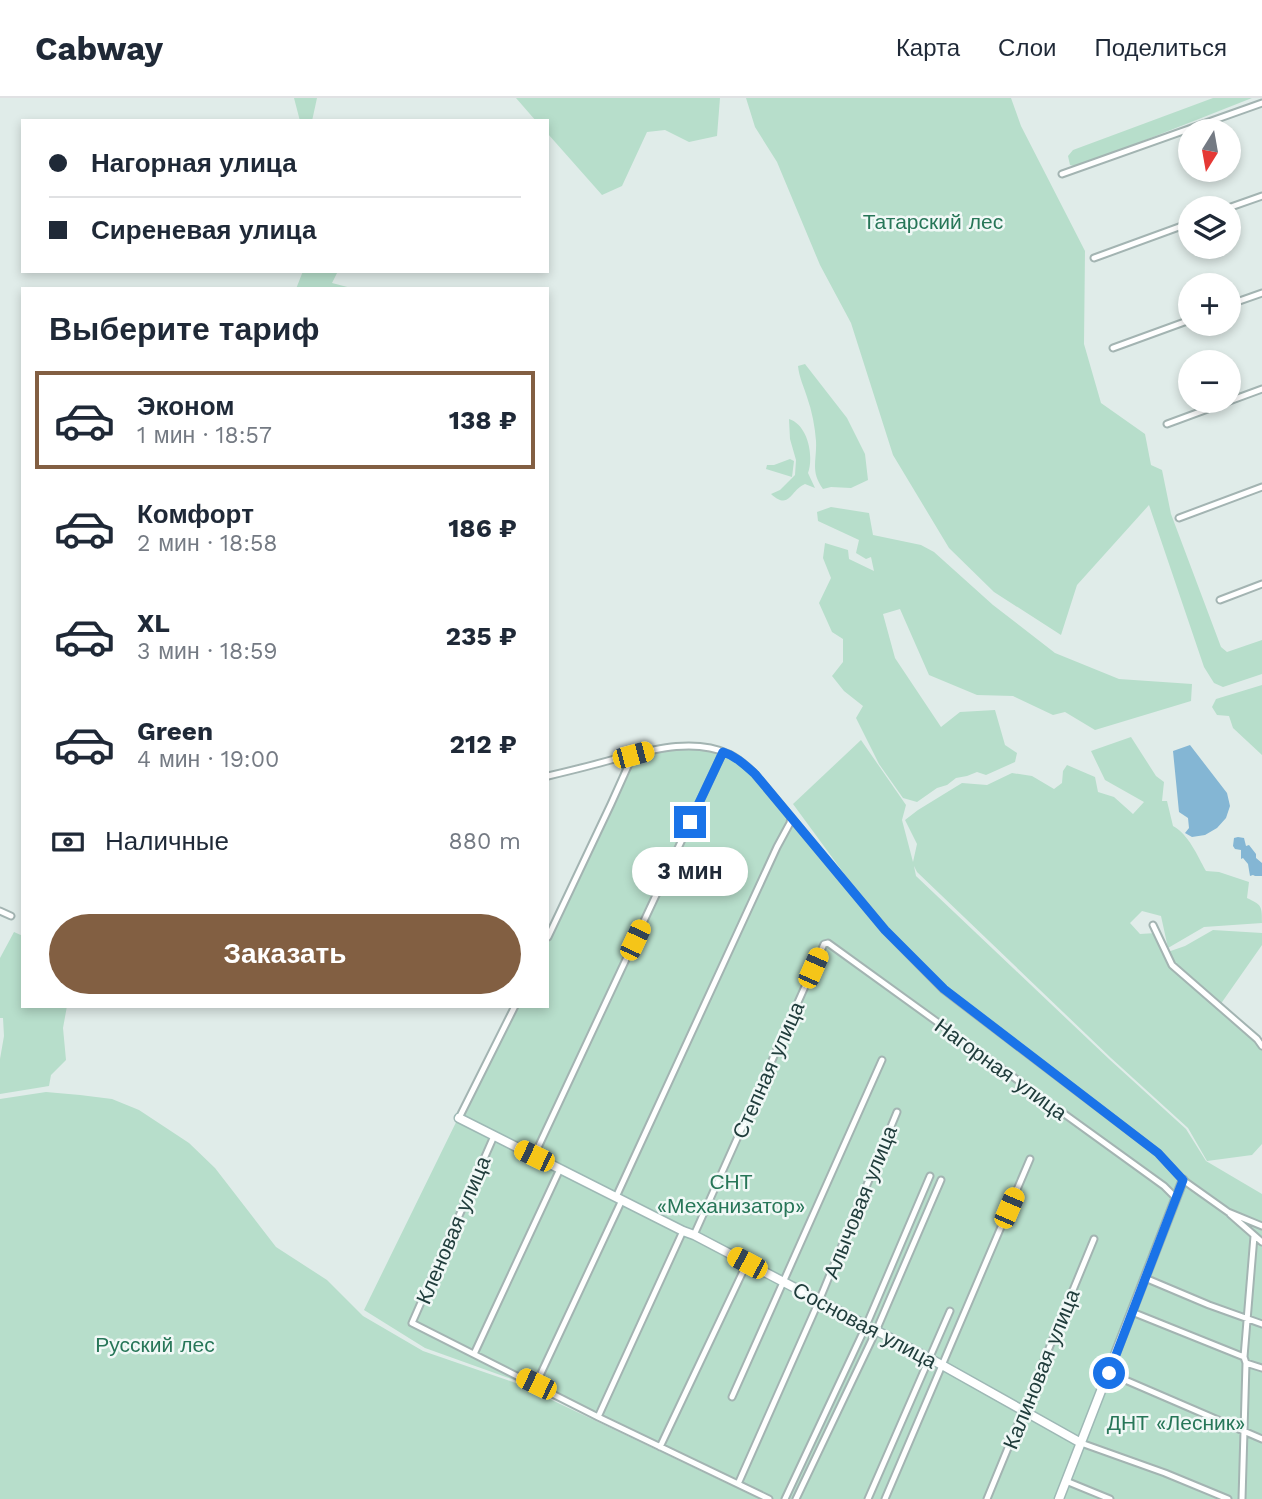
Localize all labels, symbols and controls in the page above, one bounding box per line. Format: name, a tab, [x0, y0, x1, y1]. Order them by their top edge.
text: Cabway	[35, 29, 163, 68]
text: Карта	[896, 34, 960, 62]
text: Слои	[998, 34, 1056, 62]
text: Поделиться	[1094, 34, 1227, 62]
north arrow	[1178, 119, 1241, 182]
map controls	[1178, 119, 1241, 413]
text: Нагорная улица	[91, 148, 297, 178]
button: layers	[1178, 196, 1241, 259]
park label: Татарский лес	[863, 209, 1003, 234]
text: Сиреневая улица	[91, 215, 316, 245]
button: +	[1178, 273, 1241, 336]
text: Выберите тариф	[49, 310, 320, 348]
button: −	[1178, 350, 1241, 413]
icon: car	[53, 389, 116, 452]
text: Эконом	[137, 391, 235, 421]
text: 138 ₽	[449, 405, 517, 435]
text: 1 мин · 18:57	[137, 422, 272, 449]
icon: car	[53, 497, 116, 560]
text: Комфорт	[137, 499, 254, 529]
text: 186 ₽	[448, 513, 517, 543]
text: 2 мин · 18:58	[137, 530, 278, 557]
icon: car	[53, 605, 116, 668]
text: XL	[137, 608, 170, 638]
text: 235 ₽	[446, 621, 517, 651]
text: 3 мин · 18:59	[137, 638, 278, 665]
icon: car	[53, 713, 116, 776]
text: Green	[137, 716, 213, 746]
text: 212 ₽	[449, 729, 517, 759]
car	[610, 739, 657, 771]
text: 4 мин · 19:00	[137, 746, 279, 773]
route end	[674, 806, 706, 838]
icon: cash	[49, 823, 87, 861]
text: Наличные	[105, 826, 229, 856]
text: 880 m	[449, 828, 521, 855]
callout: 3 мин	[632, 846, 748, 896]
text: 3 мин	[657, 858, 723, 885]
button: Заказать	[49, 914, 521, 994]
car	[617, 917, 654, 963]
car	[795, 945, 832, 991]
street label: Степная улица	[727, 997, 809, 1142]
street label: Нагорная улица	[930, 1013, 1072, 1125]
street label: Алычовая улица	[818, 1122, 902, 1282]
car	[511, 1137, 558, 1175]
street label: Кленовая улица	[411, 1152, 496, 1308]
park label: СНТ «Механизатор»	[657, 1169, 805, 1218]
car	[992, 1185, 1027, 1231]
car	[724, 1244, 771, 1282]
street label: Сосновая улица	[789, 1277, 942, 1374]
street label: Калиновая улица	[998, 1285, 1085, 1453]
park label: Русский лес	[95, 1332, 215, 1357]
route start	[1093, 1357, 1125, 1389]
car	[513, 1365, 560, 1403]
park label: ДНТ «Лесник»	[1107, 1410, 1245, 1435]

